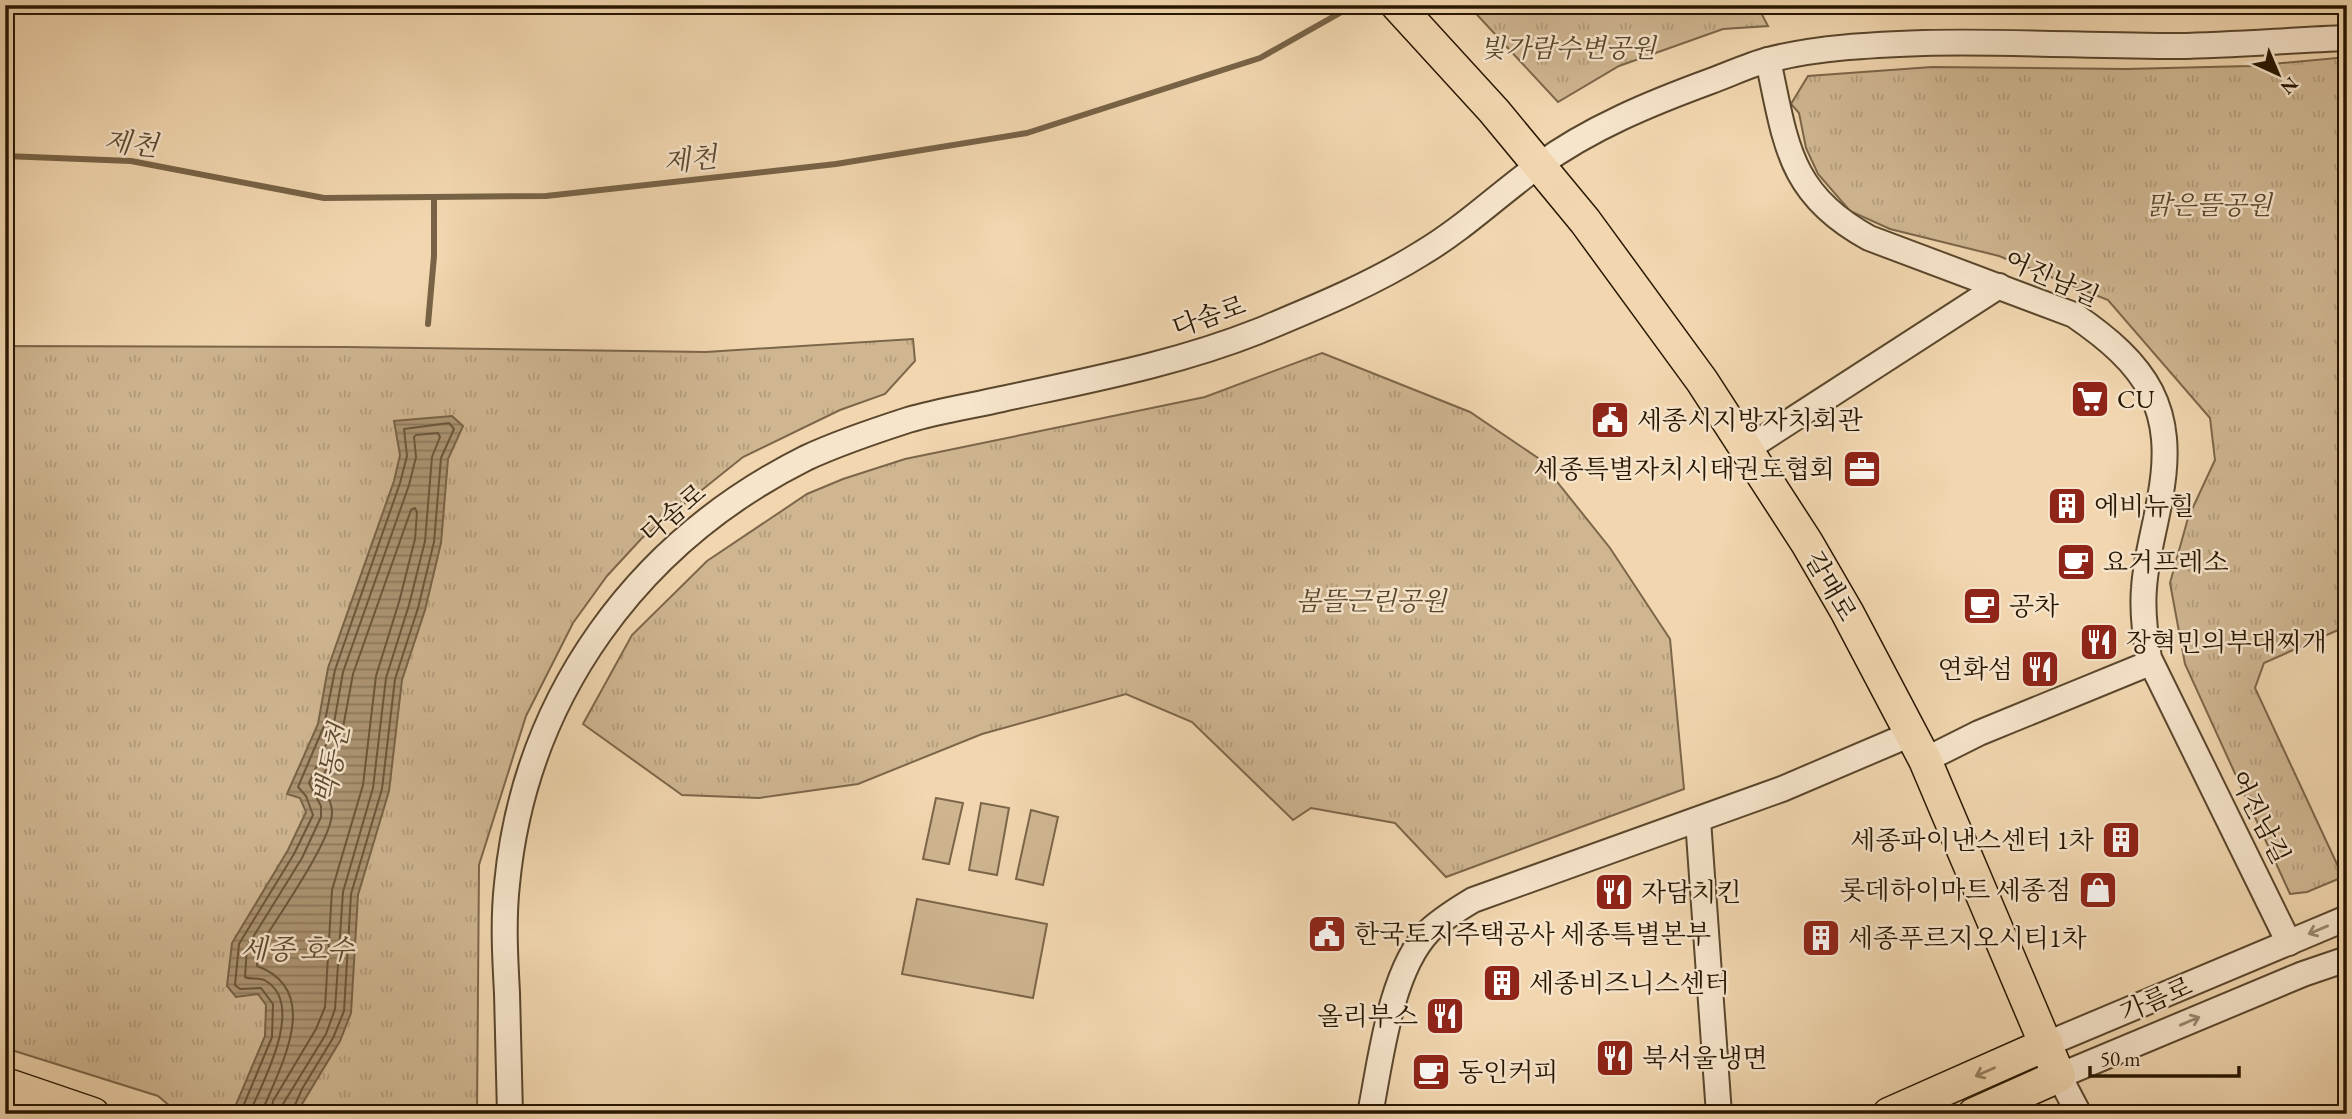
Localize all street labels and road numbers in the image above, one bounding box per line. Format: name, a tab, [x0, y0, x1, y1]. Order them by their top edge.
street label: 어진남길	[1999, 242, 2105, 314]
street label: 다솜로	[1168, 288, 1250, 344]
street label: 다솜로	[633, 476, 713, 550]
street label: 갈매로	[1797, 545, 1865, 627]
street label: 어진남길	[2222, 765, 2298, 869]
street label: 가름로	[2115, 969, 2197, 1029]

